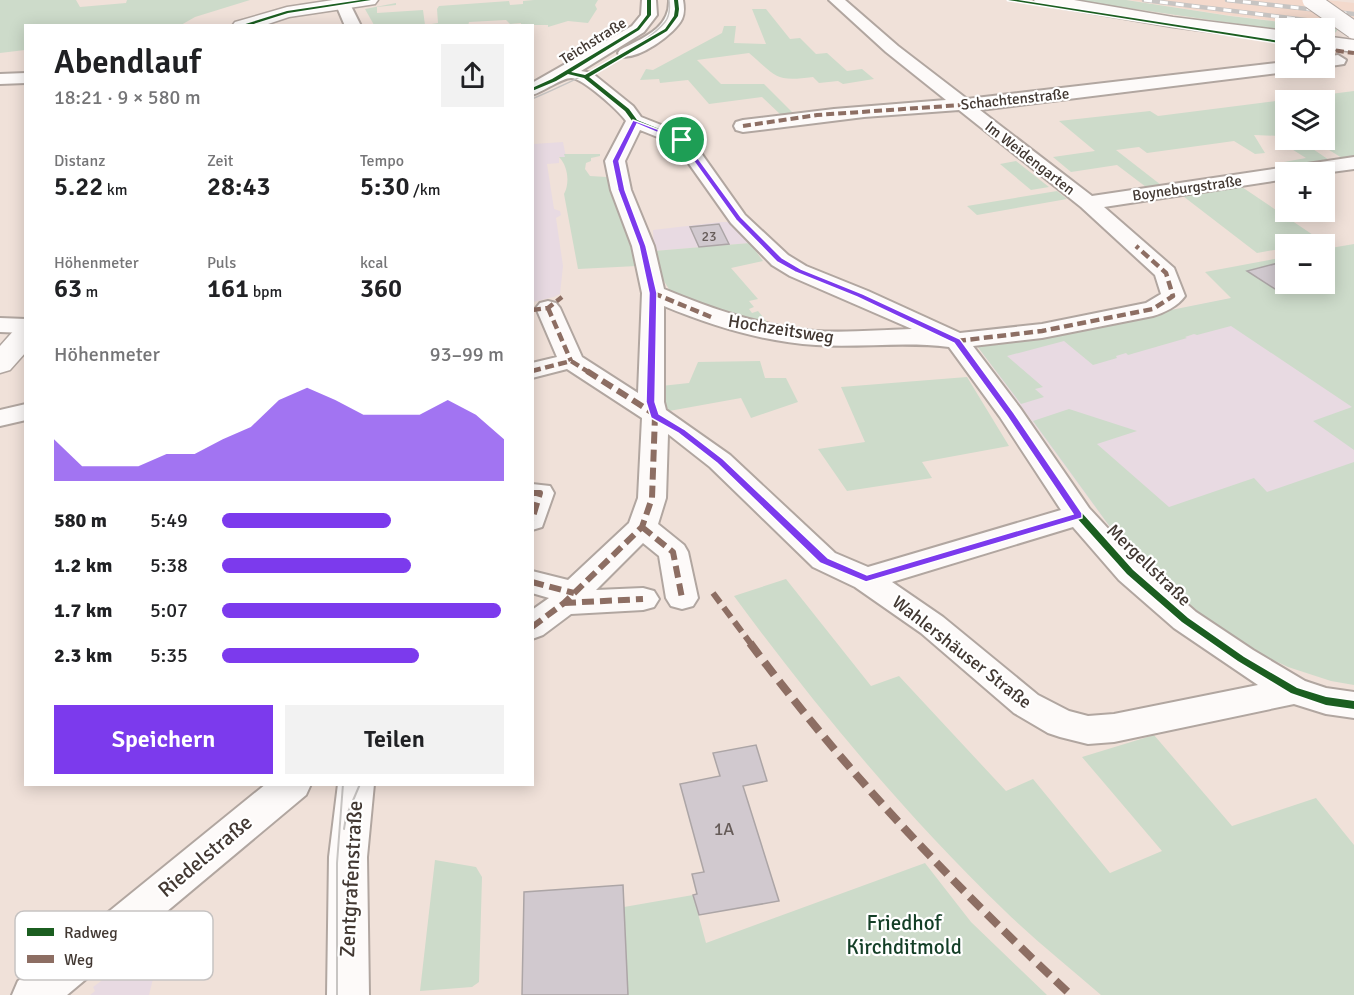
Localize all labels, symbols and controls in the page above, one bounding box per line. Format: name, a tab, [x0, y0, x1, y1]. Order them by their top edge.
street label: Teichstraße	[557, 14, 629, 68]
map controls	[1275, 18, 1335, 294]
button: locate	[1275, 18, 1335, 78]
text: Abendlauf	[54, 42, 201, 83]
button: share	[441, 44, 504, 107]
street label: Schachtenstraße	[960, 84, 1070, 114]
text: 18:21 · 9 × 580 m	[54, 85, 201, 110]
button: layers	[1275, 90, 1335, 150]
pin	[656, 114, 707, 165]
street label: Im Weidengarten	[981, 117, 1079, 199]
icon: arrive	[665, 123, 698, 156]
text: Distanz	[54, 151, 105, 171]
text: Zeit	[207, 151, 233, 171]
text: Tempo	[360, 151, 404, 171]
button: +	[1275, 162, 1335, 222]
text: 5.22	[54, 171, 103, 203]
text: 28:43	[207, 171, 271, 203]
text: 5:30	[360, 171, 409, 203]
street label: Boyneburgstraße	[1131, 171, 1243, 205]
text: km	[103, 180, 128, 200]
text: /km	[409, 180, 441, 200]
house number: 23	[701, 228, 717, 245]
button: −	[1275, 234, 1335, 294]
text: Höhenmeter	[54, 253, 139, 273]
text: Puls	[207, 253, 236, 273]
text: kcal	[360, 253, 388, 273]
text: 63	[54, 273, 82, 305]
text: 161	[207, 273, 249, 305]
text: 360	[360, 273, 402, 305]
text: m	[82, 282, 98, 302]
text: bpm	[249, 282, 282, 302]
street label: Hochzeitsweg	[727, 310, 835, 348]
text: Höhenmeter	[54, 342, 160, 367]
text: 93–99 m	[430, 342, 504, 367]
text: 580 m	[54, 508, 107, 533]
text: 5:49	[150, 508, 188, 533]
street label: Mergellstraße	[1102, 519, 1196, 611]
text: 1.2 km	[54, 553, 112, 578]
text: 5:38	[150, 553, 188, 578]
street label: Wahlershäuser Straße	[888, 591, 1036, 713]
text: 1.7 km	[54, 598, 112, 623]
text: 5:07	[150, 598, 188, 623]
text: 2.3 km	[54, 643, 112, 668]
text: 5:35	[150, 643, 188, 668]
button: Speichern	[54, 705, 273, 774]
button: Teilen	[285, 705, 504, 774]
street label: Zentgrafenstraße	[334, 800, 368, 958]
street label: Riedelstraße	[153, 809, 257, 903]
house number: 1A	[714, 818, 734, 840]
park label: Friedhof Kirchditmold	[846, 910, 962, 960]
legend	[15, 911, 213, 980]
text: Radweg	[64, 923, 118, 943]
text: Weg	[64, 950, 93, 970]

